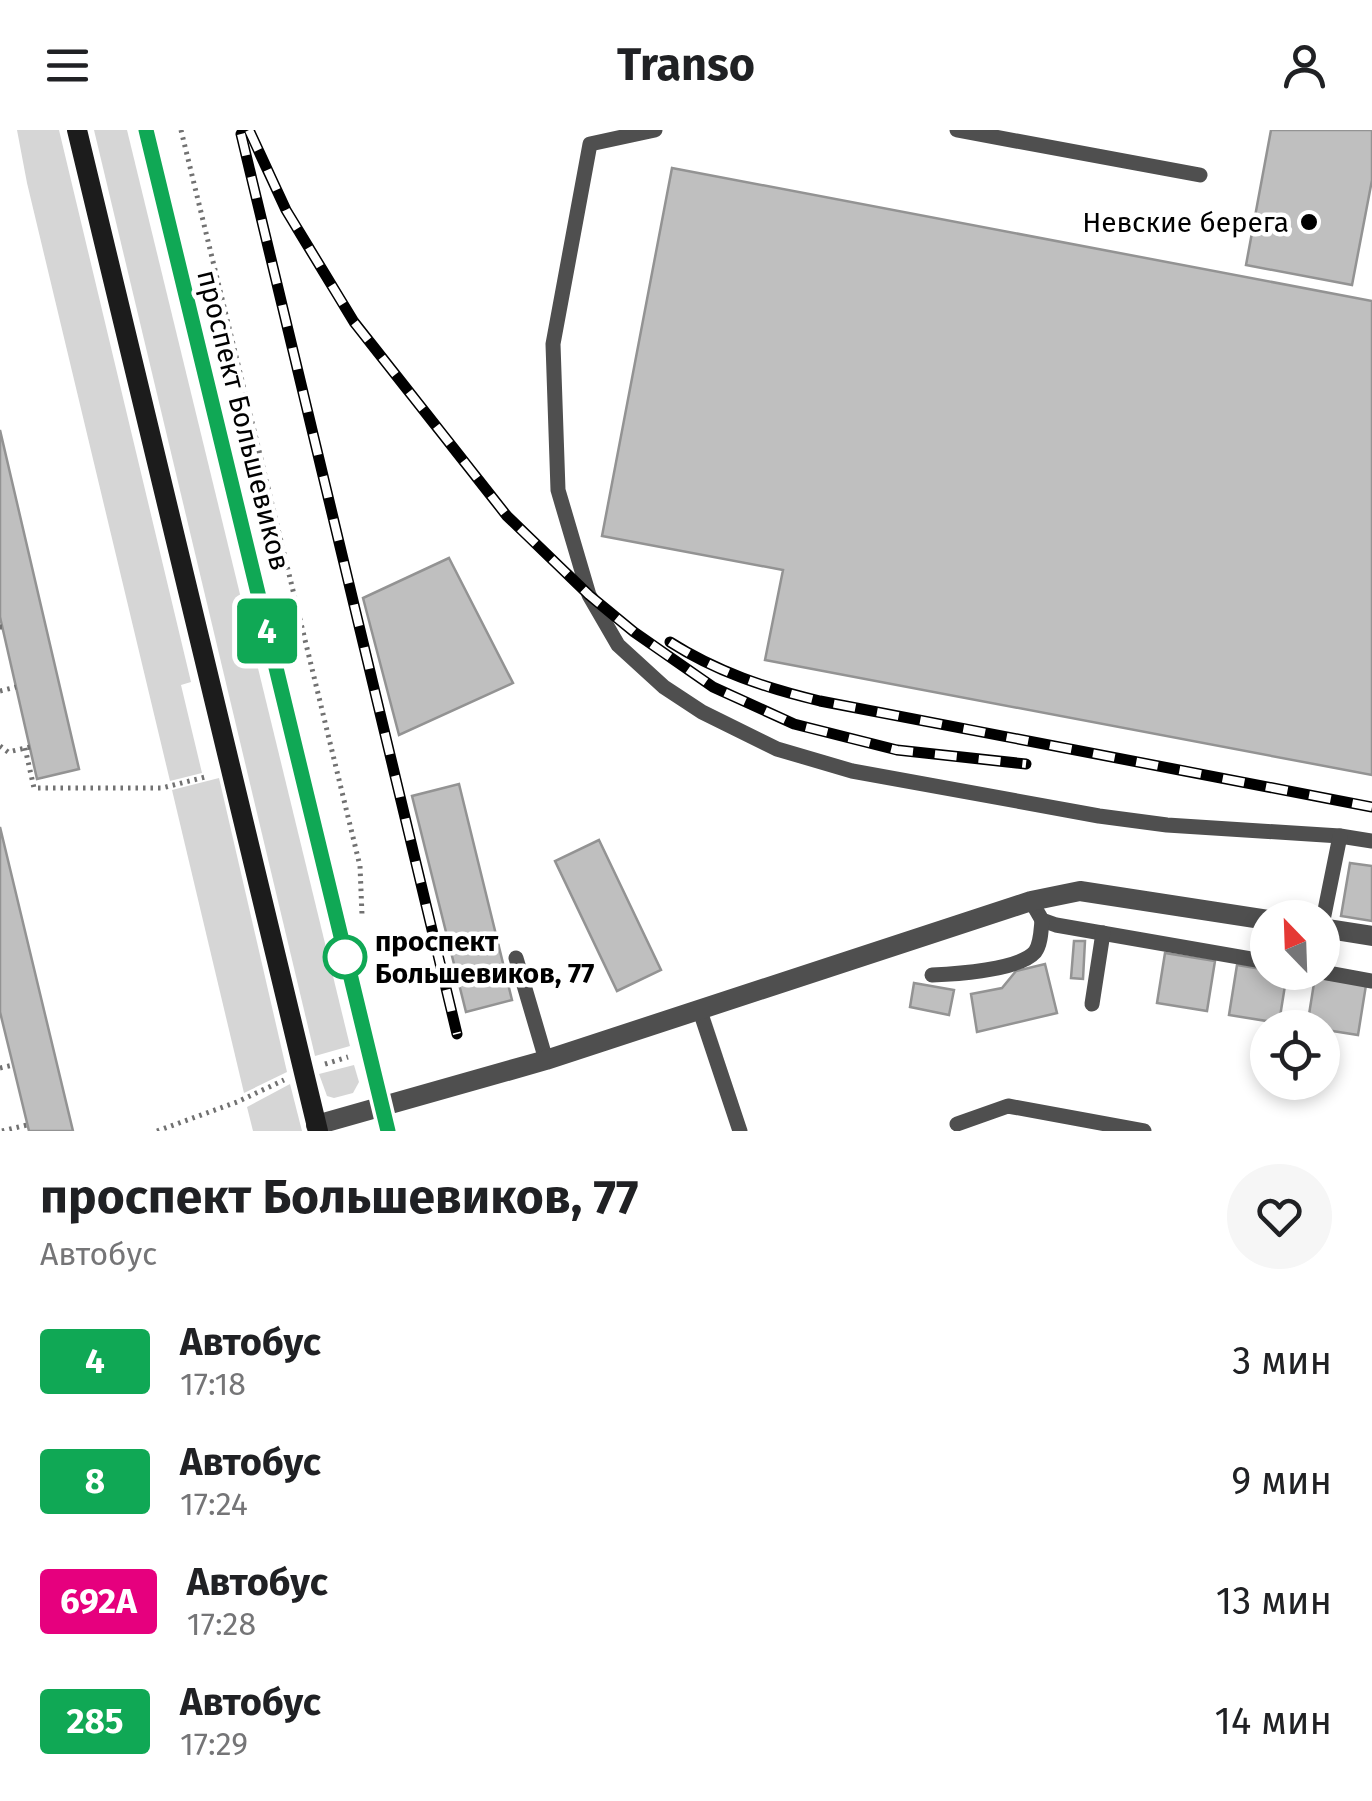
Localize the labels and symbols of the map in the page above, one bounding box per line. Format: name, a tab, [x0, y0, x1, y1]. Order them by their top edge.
place label: Невские берега	[1082, 206, 1289, 239]
marker: Невские берега	[1298, 211, 1320, 233]
street label: проспект Большевиков	[190, 266, 297, 574]
line badge: 4	[234, 598, 300, 664]
north arrow	[1250, 900, 1340, 990]
place label: проспект Большевиков, 77	[375, 925, 594, 990]
marker: проспект Большевиков, 77	[324, 936, 366, 978]

